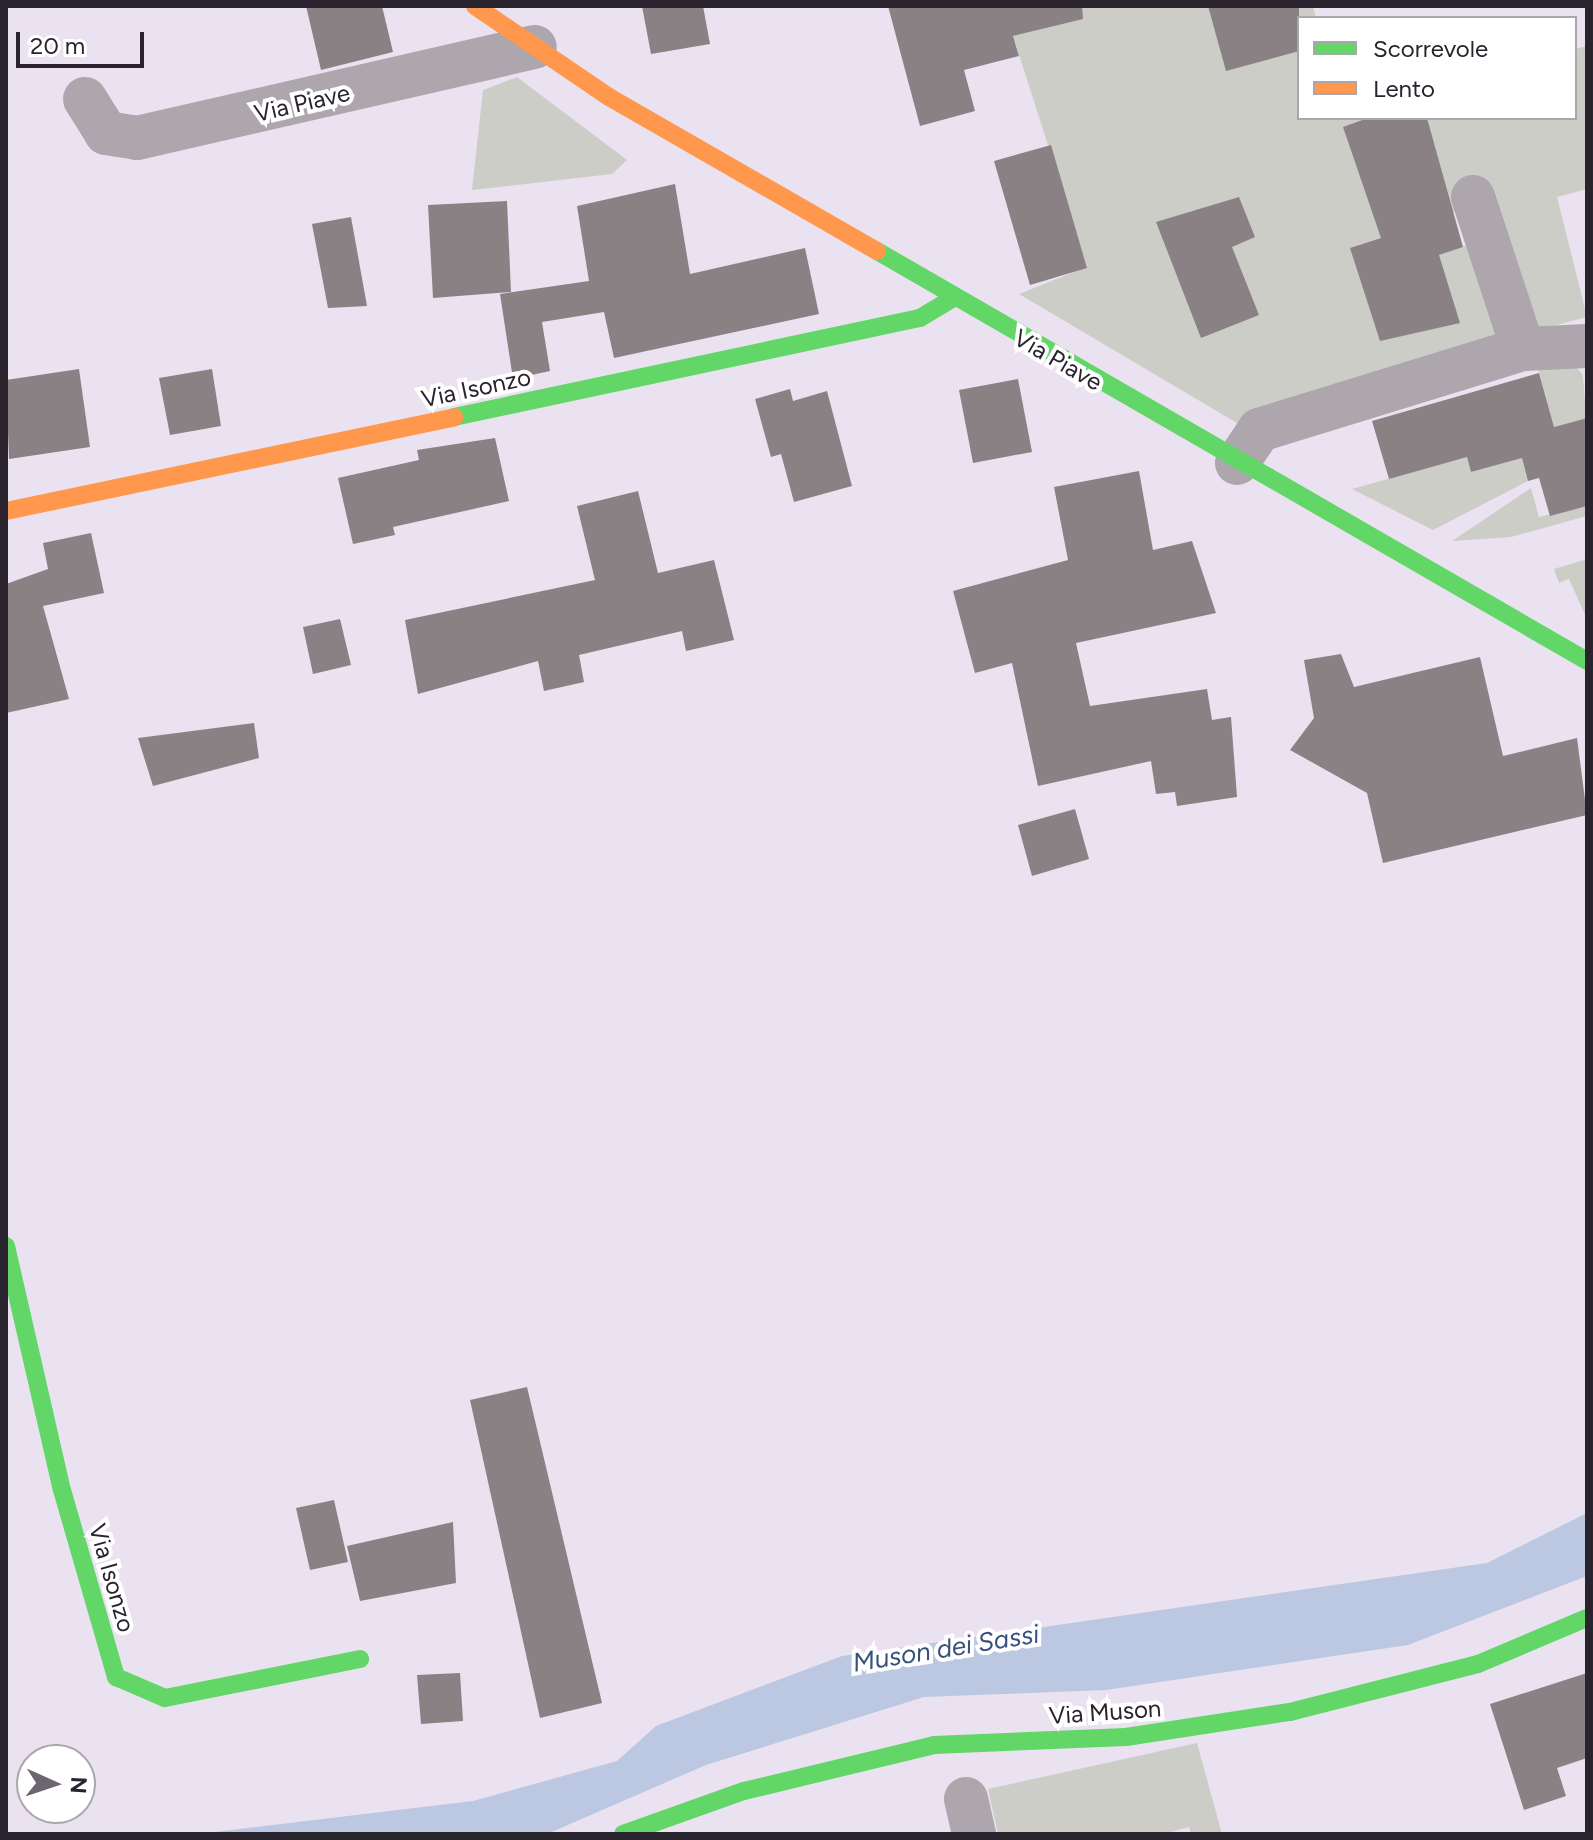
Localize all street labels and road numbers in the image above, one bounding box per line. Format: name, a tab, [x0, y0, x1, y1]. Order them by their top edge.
street label: Via Piave	[251, 78, 353, 128]
street label: Via Piave	[1009, 323, 1107, 397]
street label: Via Isonzo	[419, 362, 533, 414]
street label: Via Isonzo	[83, 1521, 141, 1635]
street label: Via Muson	[1048, 1694, 1162, 1730]

